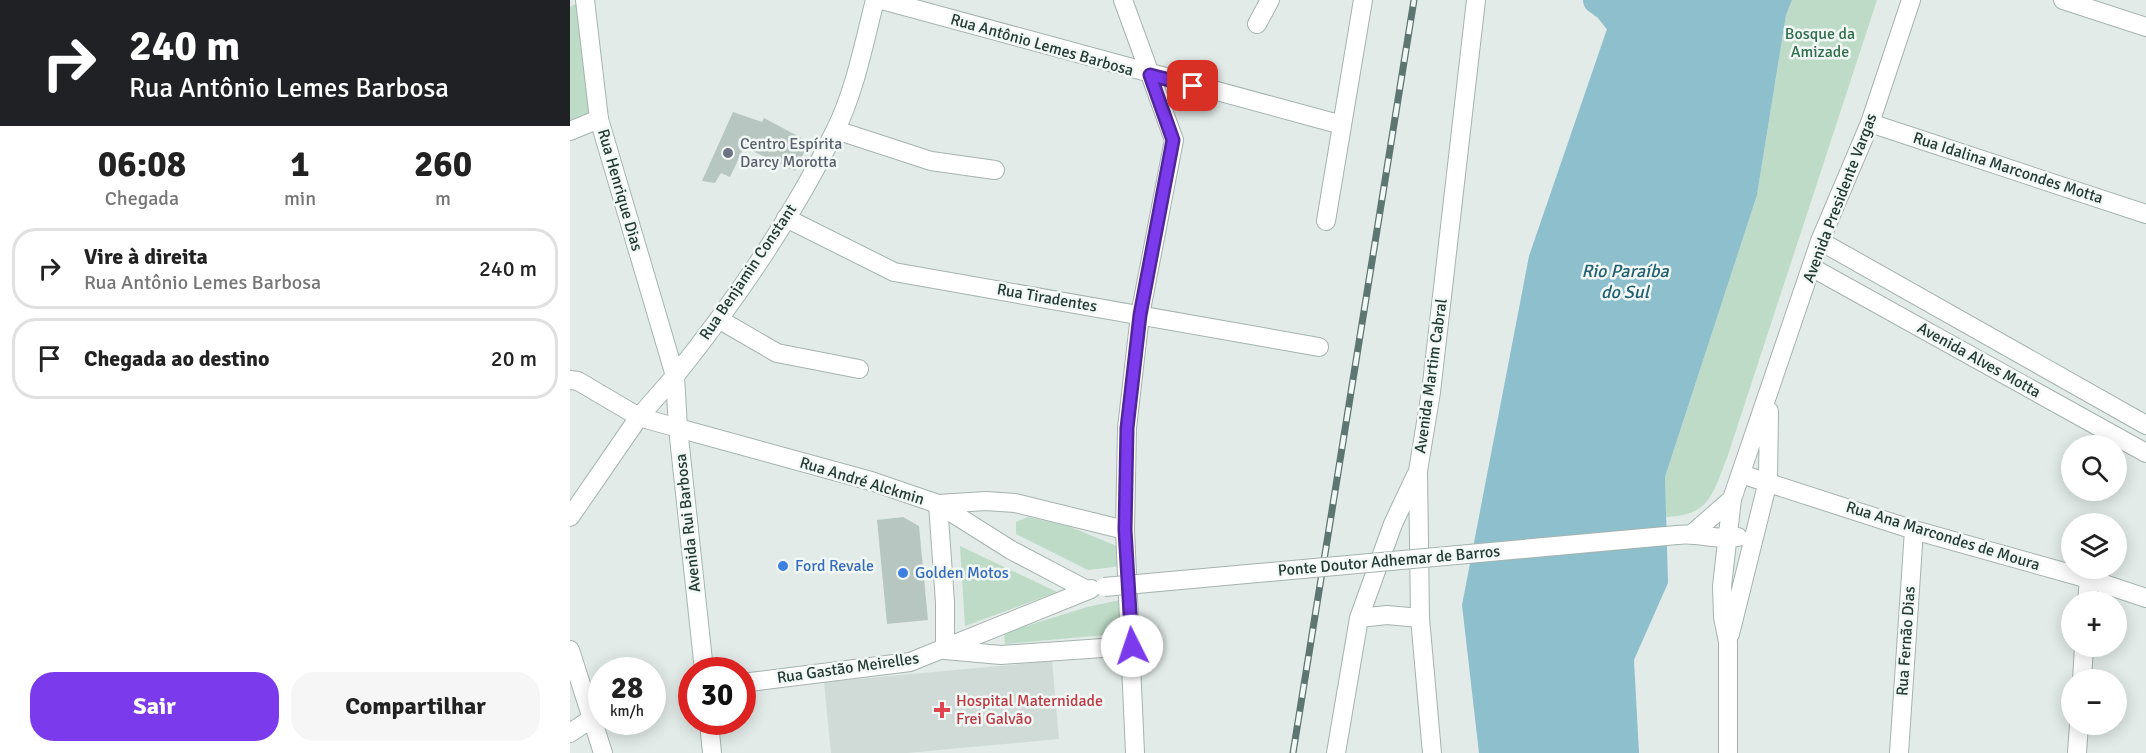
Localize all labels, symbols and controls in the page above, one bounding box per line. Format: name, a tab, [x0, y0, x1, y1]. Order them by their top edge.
street label: Rua Antônio Lemes Barbosa	[948, 9, 1136, 81]
text: 240 m	[129, 21, 240, 72]
icon: right	[30, 24, 108, 102]
park label: Bosque da Amizade	[1785, 24, 1855, 62]
pin	[1167, 60, 1218, 111]
icon: arrive	[1176, 69, 1209, 102]
text: Rua Antônio Lemes Barbosa	[129, 72, 449, 105]
street label: Avenida Presidente Vargas	[1798, 111, 1882, 285]
street label: Rua Henrique Dias	[593, 127, 647, 253]
street label: Rua Idalina Marcondes Motta	[1910, 128, 2106, 208]
place label: Centro Espírita Darcy Morotta	[740, 134, 842, 172]
text: 06:08	[98, 142, 186, 187]
text: 1	[290, 142, 310, 187]
text: 260	[414, 142, 472, 187]
marker: Centro Espírita Darcy Morotta	[721, 146, 735, 160]
text: Chegada	[105, 186, 179, 211]
text: min	[284, 186, 316, 211]
text: m	[435, 186, 451, 211]
street label: Rua Benjamin Constant	[695, 200, 801, 344]
text: Vire à direita	[84, 243, 208, 270]
icon: right	[33, 252, 66, 285]
text: 240 m	[479, 255, 537, 282]
water label: Rio Paraíba do Sul	[1581, 260, 1669, 303]
text: Rua Antônio Lemes Barbosa	[84, 270, 321, 295]
street label: Rua Tiradentes	[995, 279, 1099, 317]
street label: Avenida Martim Cabral	[1410, 297, 1452, 455]
street label: Avenida Alves Motta	[1914, 318, 2044, 402]
icon: arrive	[33, 342, 66, 375]
text: Chegada ao destino	[84, 345, 270, 372]
text: 20 m	[491, 345, 537, 372]
map controls	[2061, 435, 2127, 735]
button: search	[2061, 435, 2127, 501]
street label: Avenida Rui Barbosa	[671, 453, 705, 593]
street label: Rua André Alckmin	[797, 453, 927, 509]
street label: Rua Ana Marcondes de Moura	[1844, 497, 2042, 575]
button: layers	[2061, 513, 2127, 579]
street label: Ponte Doutor Adhemar de Barros	[1277, 541, 1501, 581]
place label: Ford Revale	[795, 556, 874, 576]
marker: Ford Revale	[776, 559, 790, 573]
place label: Golden Motos	[915, 563, 1009, 583]
marker: Golden Motos	[896, 566, 910, 580]
street label: Rua Fernão Dias	[1892, 586, 1920, 696]
button: +	[2061, 591, 2127, 657]
position arrow	[1100, 614, 1164, 678]
street label: Rua Gastão Meirelles	[776, 648, 920, 688]
speed limit sign: 30	[678, 657, 756, 735]
button: −	[2061, 669, 2127, 735]
text: 28	[611, 670, 643, 707]
button: Sair	[30, 672, 279, 741]
button: Compartilhar	[291, 672, 540, 741]
place label: Hospital Maternidade Frei Galvão	[956, 691, 1103, 729]
marker: Hospital Maternidade Frei Galvão	[933, 701, 951, 719]
text: km/h	[610, 702, 644, 720]

